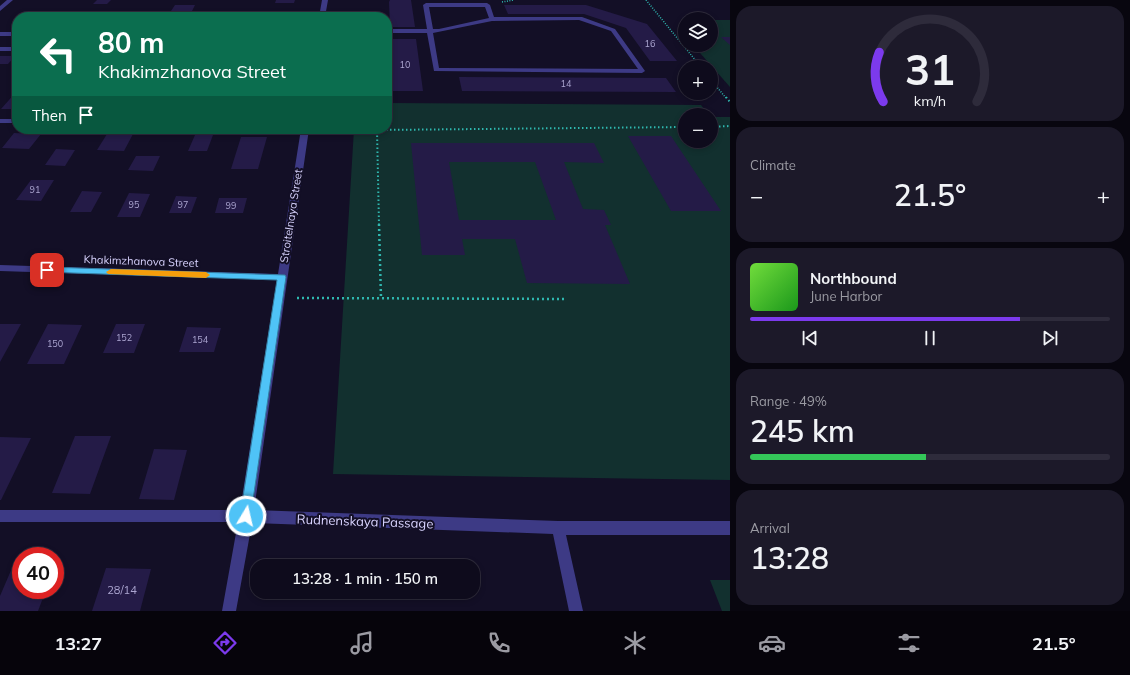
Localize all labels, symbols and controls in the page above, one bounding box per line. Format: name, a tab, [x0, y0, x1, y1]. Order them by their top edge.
map controls	[678, 12, 718, 148]
button: layers	[678, 12, 718, 52]
text: 80 m	[98, 25, 164, 60]
icon: left	[32, 28, 84, 80]
house number: 16	[645, 38, 655, 49]
text: 31	[905, 42, 955, 94]
house number: 10	[400, 59, 410, 70]
text: Khakimzhanova Street	[98, 60, 286, 83]
button: +	[678, 60, 718, 100]
house number: 14	[561, 78, 572, 89]
text: km/h	[914, 91, 946, 109]
icon: arrive	[75, 104, 97, 126]
text: Then	[32, 106, 67, 125]
button: −	[678, 108, 718, 148]
text: Climate	[750, 157, 796, 173]
street label: Stroitelnaya Street	[277, 168, 305, 264]
text: 21.5°	[894, 176, 966, 214]
text: −	[750, 182, 763, 210]
text: +	[1097, 182, 1110, 210]
house number: 91	[30, 184, 40, 195]
house number: 95	[129, 199, 140, 210]
house number: 97	[178, 199, 188, 210]
house number: 99	[226, 200, 236, 211]
street label: Khakimzhanova Street	[83, 252, 199, 270]
pin	[30, 253, 64, 287]
icon: arrive	[36, 259, 58, 281]
text: Northbound	[810, 269, 897, 288]
text: June Harbor	[810, 288, 882, 304]
icon: previous	[799, 327, 821, 349]
icon: pause	[919, 327, 941, 349]
icon: next	[1039, 327, 1061, 349]
house number: 152	[116, 332, 132, 343]
house number: 154	[192, 334, 209, 345]
house number: 150	[47, 338, 63, 349]
text: Range · 49%	[750, 393, 827, 409]
text: 245 km	[750, 412, 855, 450]
position arrow	[225, 495, 267, 537]
street label: Rudnenskaya Passage	[296, 511, 434, 531]
text: Arrival	[750, 520, 790, 536]
text: 13:28	[750, 539, 829, 577]
speed limit sign: 40	[12, 547, 64, 599]
text: 13:28 · 1 min · 150 m	[292, 569, 438, 588]
house number: 28/14	[107, 583, 137, 597]
icon: directions	[211, 629, 239, 657]
icon: music	[348, 629, 376, 657]
icon: phone	[485, 629, 513, 657]
icon: climate	[621, 629, 649, 657]
icon: car	[758, 629, 786, 657]
icon: filters	[895, 629, 923, 657]
text: 13:27	[54, 632, 102, 655]
text: 21.5°	[1032, 632, 1076, 655]

